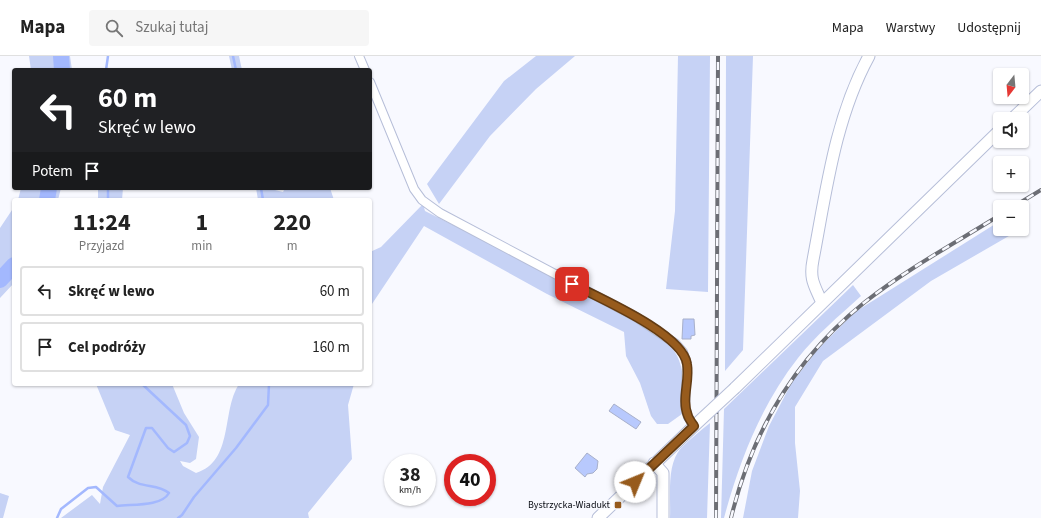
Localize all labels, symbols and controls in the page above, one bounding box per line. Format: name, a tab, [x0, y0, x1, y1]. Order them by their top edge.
search box	[89, 10, 369, 46]
text: Mapa	[20, 14, 65, 41]
icon: search	[103, 17, 125, 39]
text: Szukaj tutaj	[135, 17, 208, 38]
text: Mapa	[832, 18, 864, 38]
text: Warstwy	[886, 18, 935, 38]
text: Udostępnij	[957, 18, 1021, 38]
north arrow	[993, 68, 1029, 104]
map controls	[993, 68, 1029, 236]
text: 60 m	[98, 78, 157, 118]
icon: left	[32, 84, 84, 136]
button: sound	[993, 112, 1029, 148]
text: Skręć w lewo	[98, 115, 196, 140]
button: +	[993, 156, 1029, 192]
icon: arrive	[81, 160, 103, 182]
text: Potem	[32, 161, 73, 182]
button: −	[993, 200, 1029, 236]
text: 11:24	[73, 205, 131, 240]
text: 1	[196, 205, 208, 240]
text: 220	[273, 205, 311, 240]
text: Przyjazd	[79, 237, 124, 255]
text: min	[191, 237, 212, 255]
text: m	[287, 237, 298, 255]
pin	[555, 267, 589, 301]
icon: arrive	[561, 273, 583, 295]
icon: left	[34, 280, 56, 302]
text: Skręć w lewo	[68, 281, 155, 302]
text: 60 m	[320, 281, 350, 302]
icon: arrive	[34, 336, 56, 358]
text: Cel podróży	[68, 337, 146, 358]
text: 160 m	[312, 337, 350, 358]
speed limit sign: 40	[444, 454, 496, 506]
text: 38	[399, 461, 421, 489]
position arrow	[614, 461, 656, 503]
text: km/h	[399, 483, 421, 497]
place label: Bystrzycka-Wiadukt	[528, 498, 611, 512]
marker: Bystrzycka-Wiadukt	[613, 500, 623, 510]

